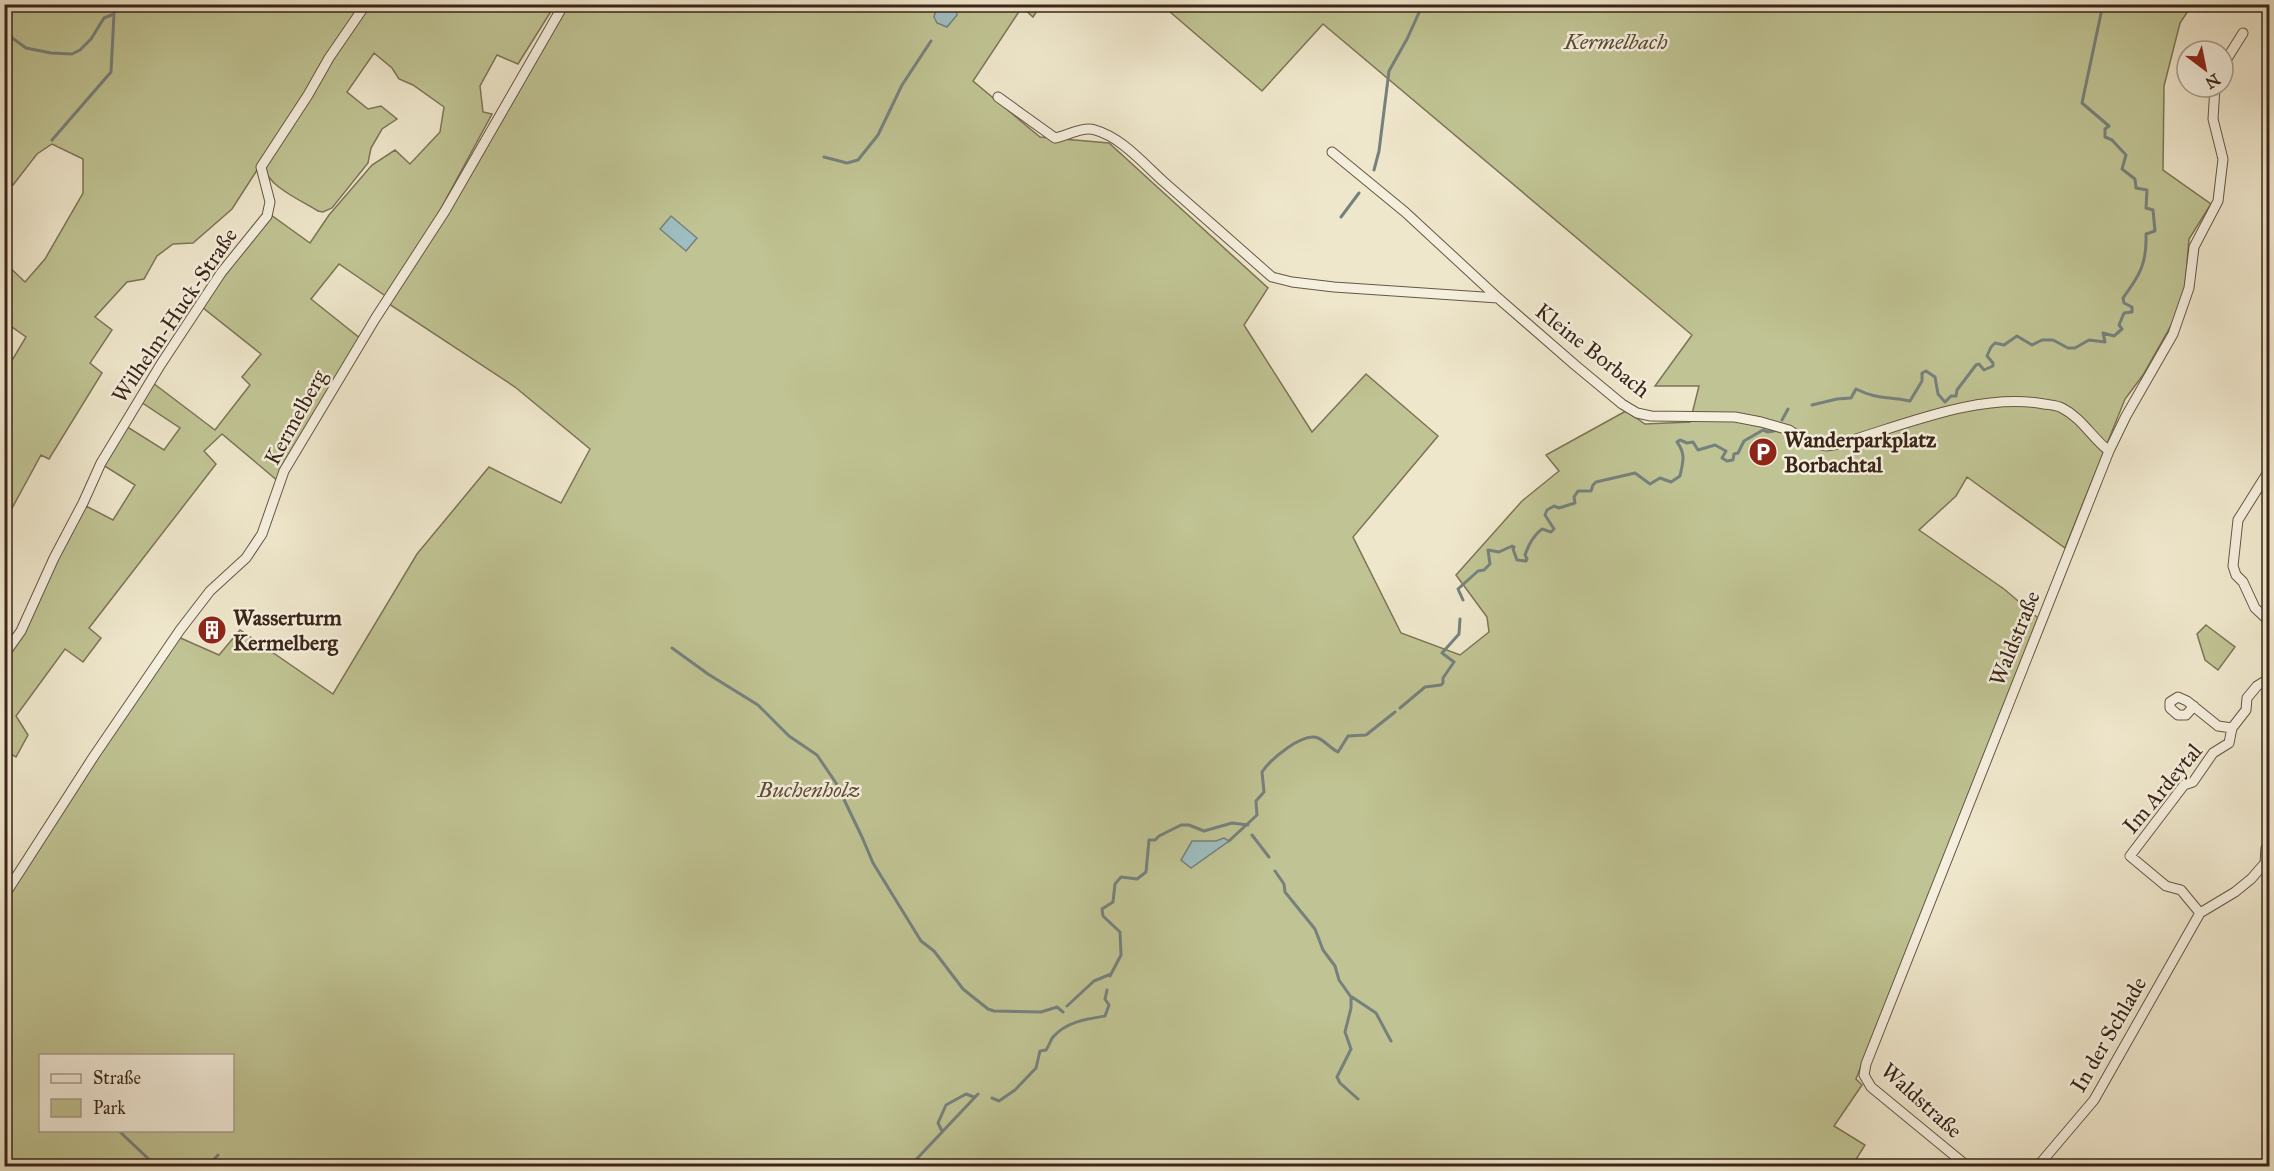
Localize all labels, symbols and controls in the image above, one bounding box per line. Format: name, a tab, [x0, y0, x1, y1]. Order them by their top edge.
park label: Kermelbach	[1563, 28, 1668, 55]
north arrow	[2175, 39, 2235, 99]
text: N	[2202, 70, 2223, 93]
street label: Wilhelm-Huck-Straße	[106, 223, 243, 408]
street label: Kleine Borbach	[1530, 297, 1655, 403]
street label: Kermelberg	[258, 364, 333, 470]
place label: Wanderparkplatz Borbachtal	[1784, 426, 1937, 478]
parking icon: Wanderparkplatz Borbachtal	[1747, 436, 1779, 468]
street label: Waldstraße	[1983, 587, 2046, 690]
place label: Wasserturm Kermelberg	[233, 604, 342, 656]
building icon: Wasserturm Kermelberg	[196, 614, 228, 646]
street label: Im Ardeytal	[2117, 738, 2208, 839]
park label: Buchenholz	[757, 776, 860, 803]
street label: In der Schlade	[2065, 972, 2152, 1097]
legend	[39, 1054, 234, 1132]
street label: Waldstraße	[1875, 1057, 1968, 1144]
text: Straße	[93, 1067, 141, 1089]
text: Park	[93, 1097, 126, 1119]

